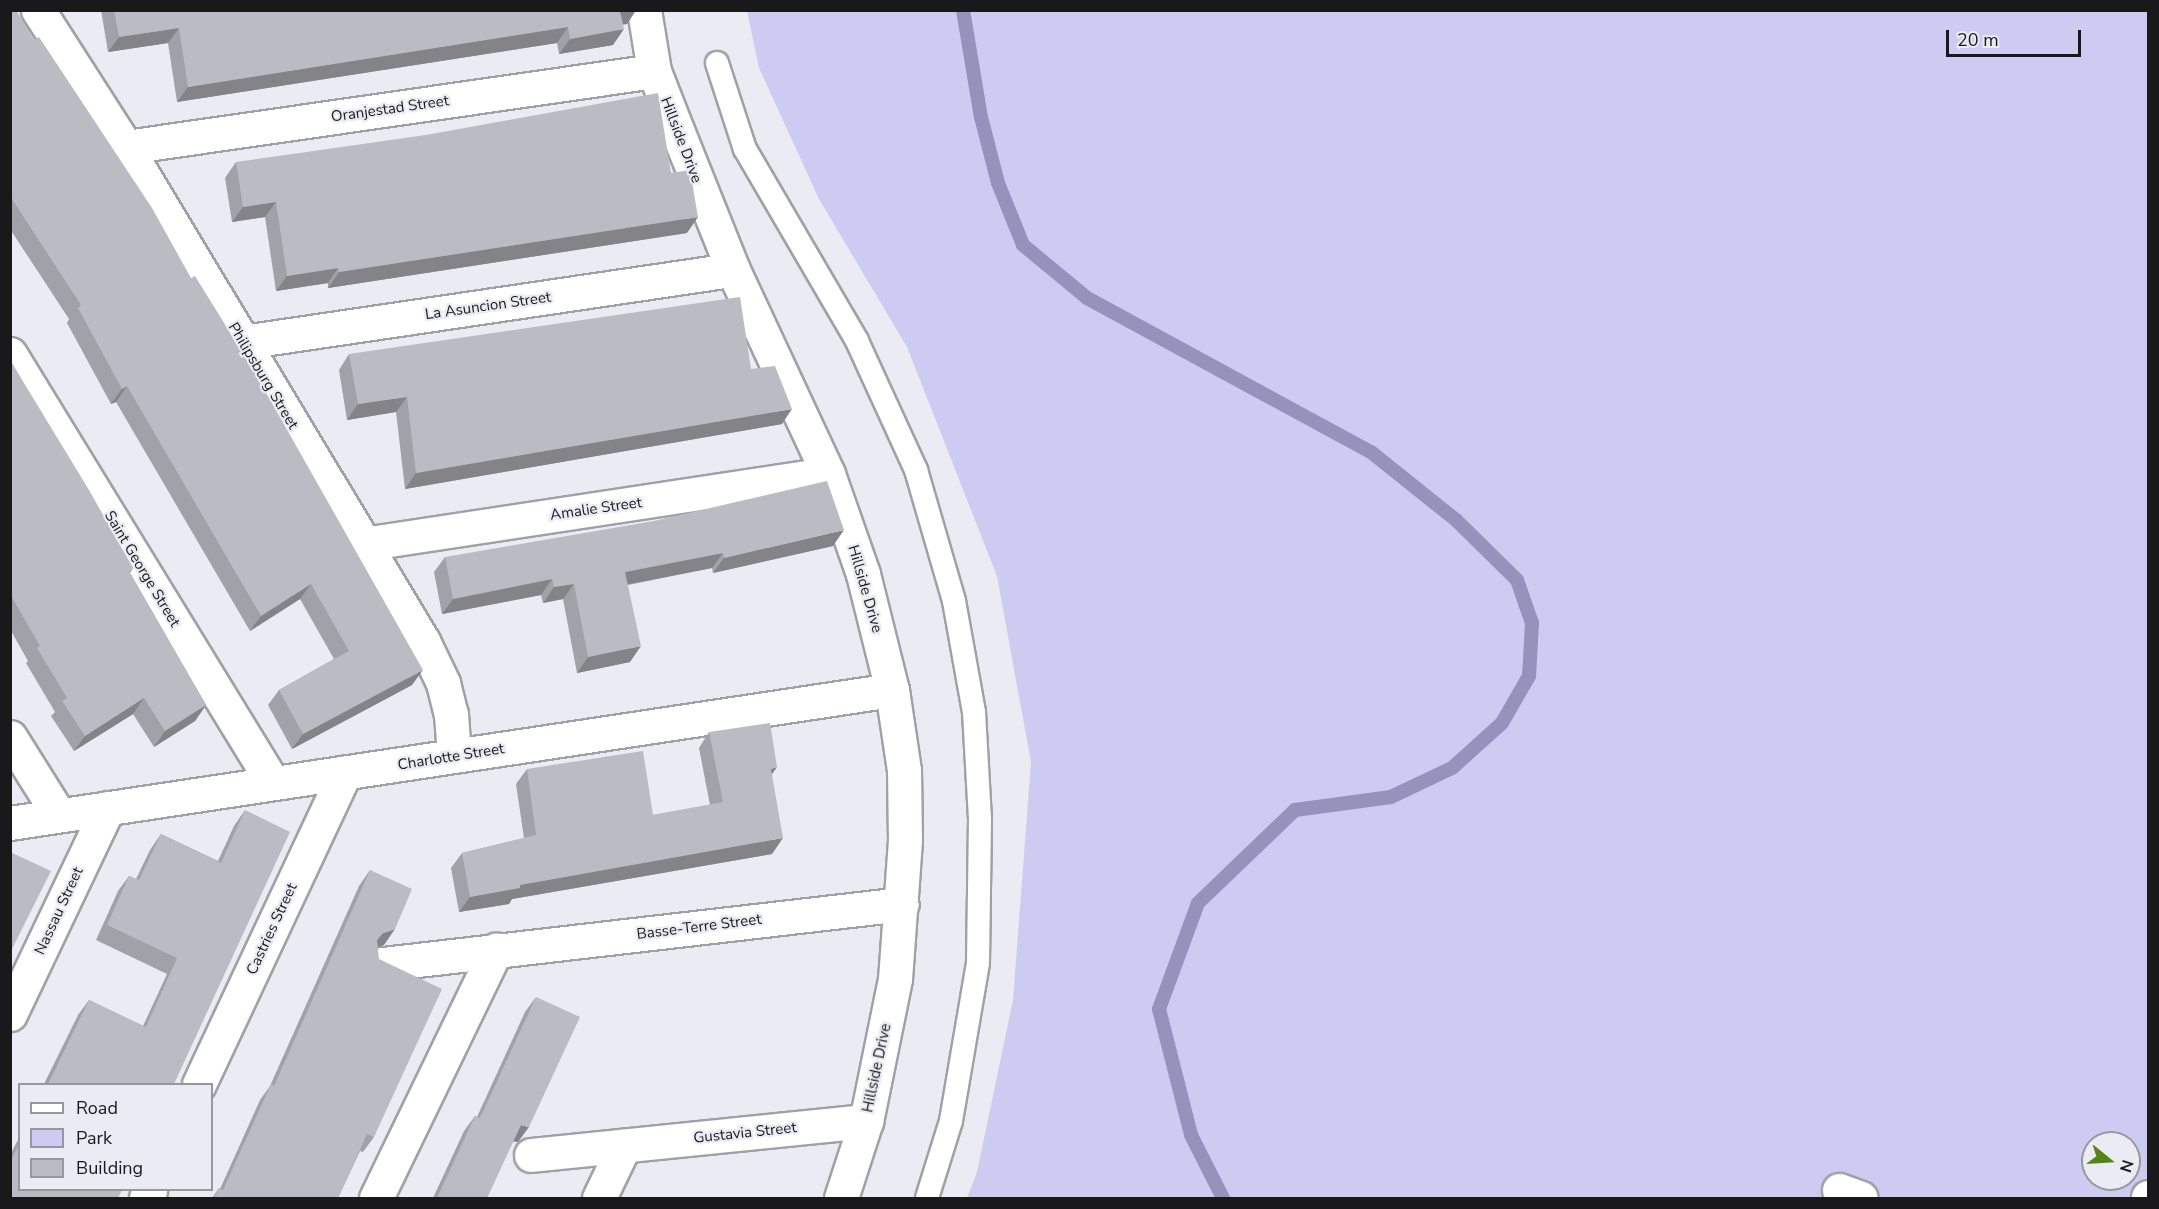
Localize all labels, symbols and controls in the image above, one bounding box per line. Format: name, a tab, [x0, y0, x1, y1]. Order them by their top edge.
scale bar	[1949, 18, 2084, 56]
text: 20 m	[1957, 28, 1999, 52]
street label: Oranjestad Street	[330, 92, 450, 126]
street label: Hillside Drive	[656, 95, 706, 185]
street label: La Asuncion Street	[424, 288, 552, 324]
street label: Philipsburg Street	[224, 319, 302, 433]
street label: Amalie Street	[549, 494, 643, 524]
street label: Saint George Street	[100, 508, 184, 630]
street label: Hillside Drive	[844, 543, 886, 635]
street label: Charlotte Street	[396, 740, 506, 774]
street label: Nassau Street	[31, 864, 87, 958]
street label: Castries Street	[243, 880, 301, 978]
street label: Basse-Terre Street	[636, 910, 762, 944]
street label: Hillside Drive	[859, 1022, 895, 1114]
legend	[18, 1083, 213, 1191]
text: Road	[76, 1096, 118, 1120]
street label: Gustavia Street	[693, 1119, 797, 1147]
text: Park	[76, 1126, 112, 1150]
north arrow	[2081, 1131, 2141, 1191]
text: Building	[76, 1156, 143, 1180]
text: N	[2114, 1157, 2139, 1175]

